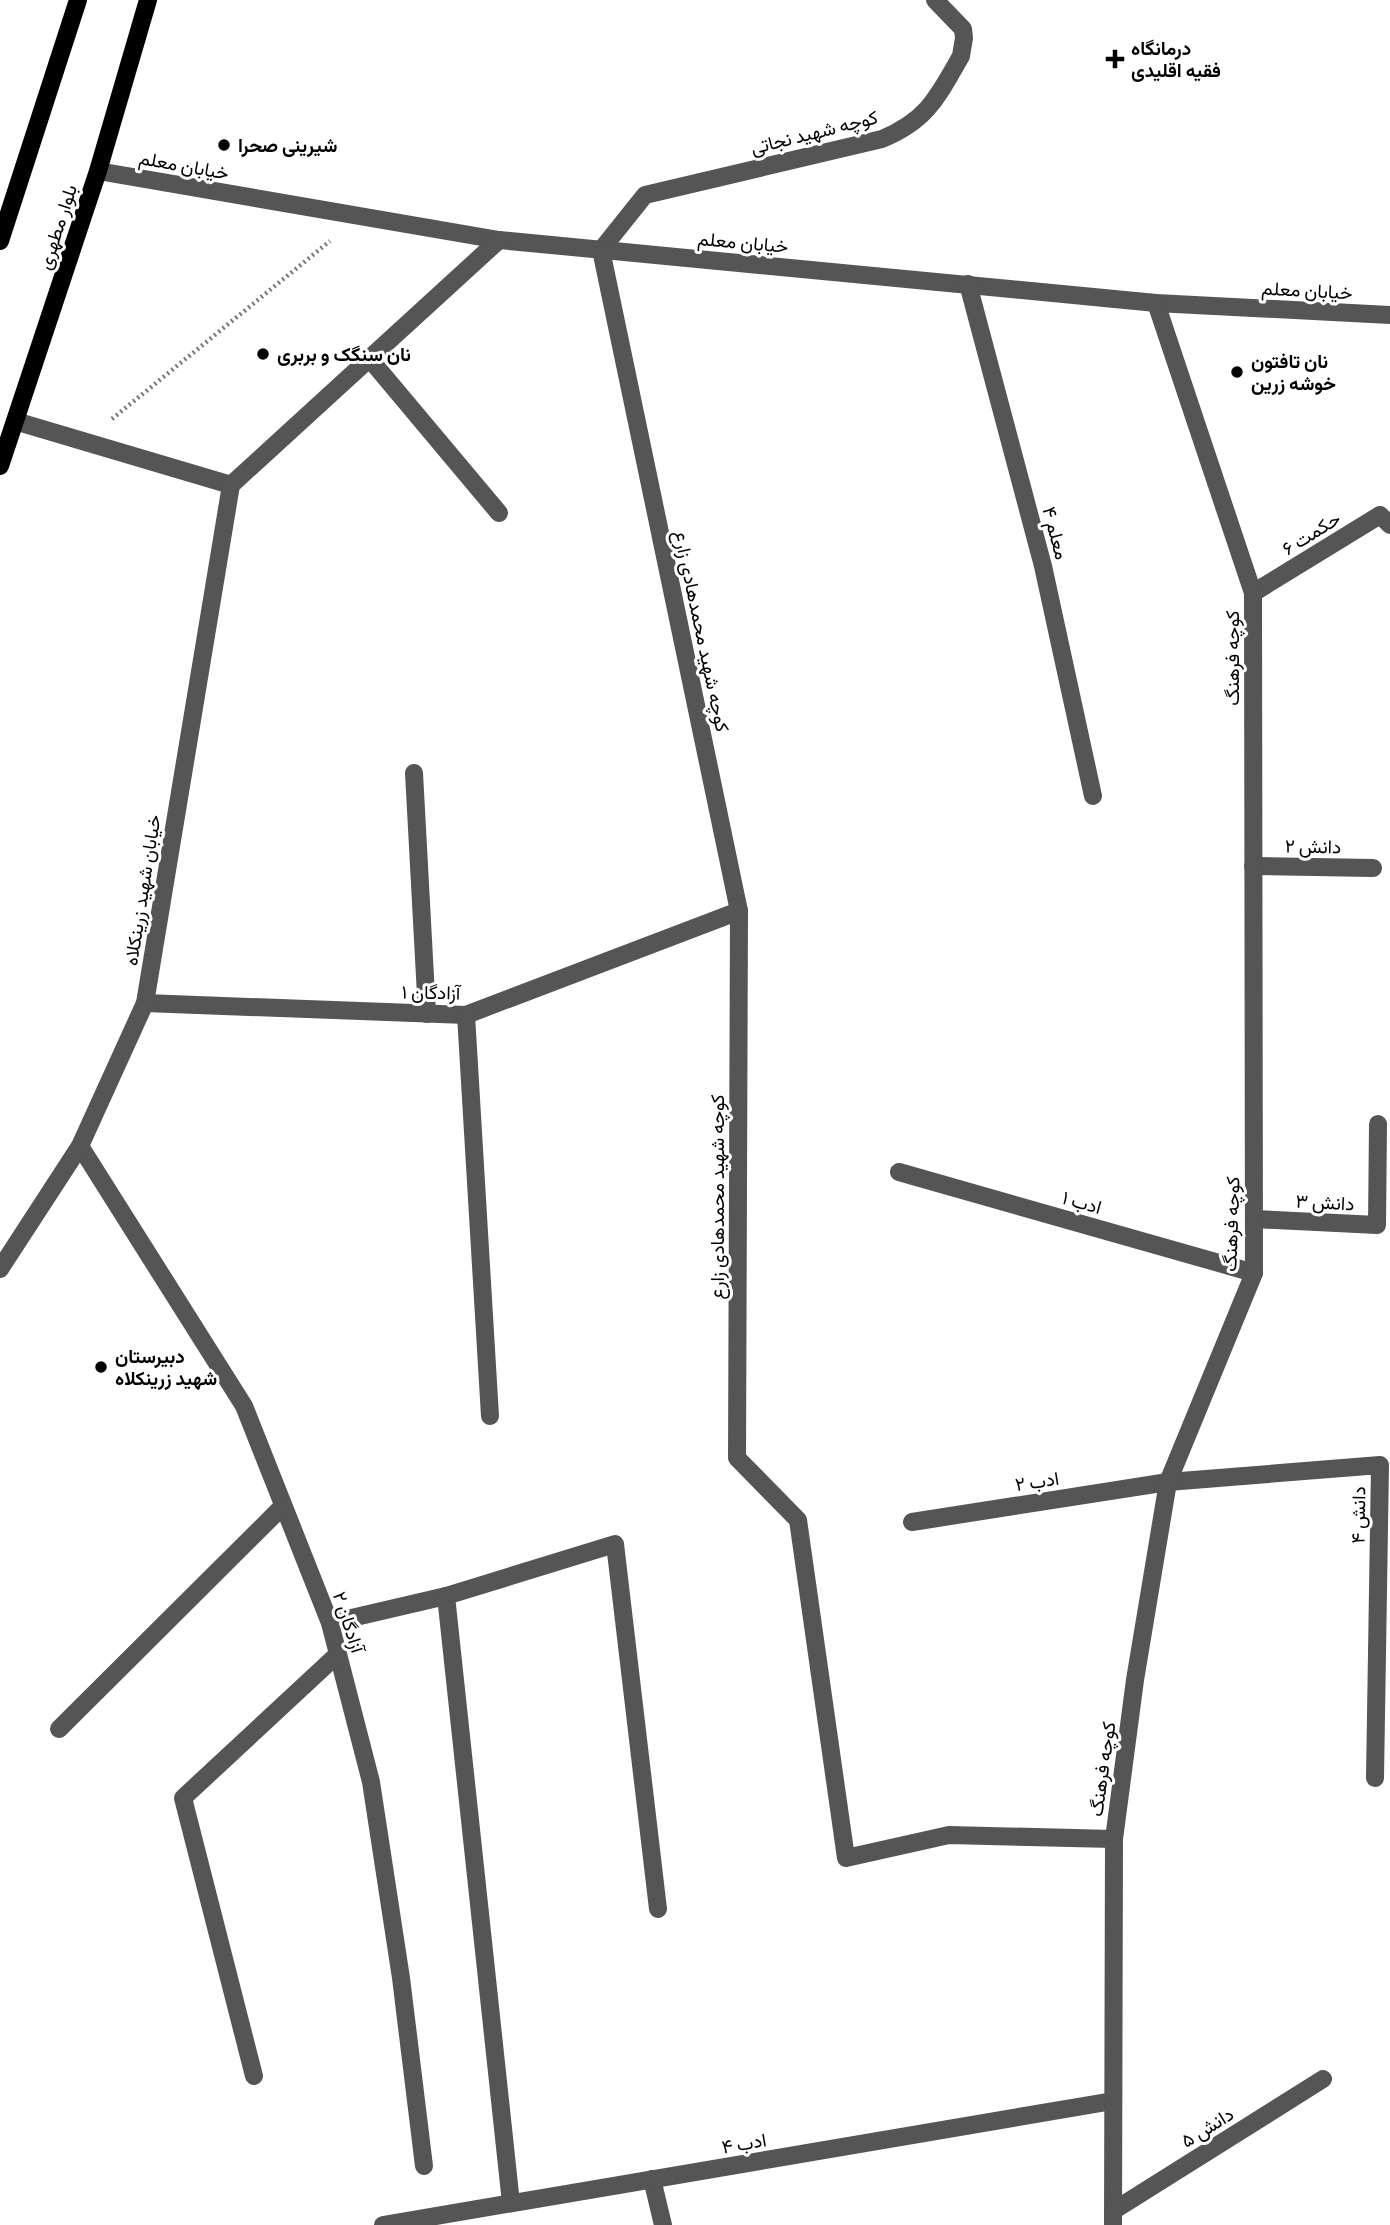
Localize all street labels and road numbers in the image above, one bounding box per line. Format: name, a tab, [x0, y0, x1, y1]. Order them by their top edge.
street label: کوچه شهید نجاتی	[748, 105, 881, 161]
street label: خیابان معلم	[137, 145, 231, 186]
street label: بلوار مطهری	[32, 181, 82, 273]
street label: خیابان معلم	[696, 226, 789, 259]
street label: خیابان معلم	[1261, 276, 1353, 305]
street label: معلم ۴	[1036, 504, 1075, 562]
street label: حکمت ۶	[1277, 506, 1345, 560]
street label: کوچه شهید محمدهادی زارع	[667, 528, 735, 734]
street label: کوچه فرهنگ	[1220, 610, 1246, 706]
street label: خیابان شهید زرینکلاه	[118, 813, 166, 967]
street label: دانش ۲	[1285, 834, 1341, 858]
street label: آزادگان ۱	[401, 979, 462, 1005]
street label: کوچه شهید محمدهادی زارع	[705, 1094, 731, 1300]
street label: کوچه فرهنگ	[1217, 1176, 1247, 1272]
street label: ادب ۱	[1060, 1185, 1104, 1219]
street label: دانش ۳	[1295, 1188, 1355, 1216]
street label: ادب ۲	[1013, 1466, 1061, 1496]
street label: دانش ۴	[1346, 1486, 1370, 1544]
street label: آزادگان ۲	[328, 1588, 371, 1657]
street label: کوچه فرهنگ	[1083, 1720, 1123, 1818]
street label: دانش ۵	[1176, 2102, 1238, 2152]
street label: ادب ۴	[720, 2127, 768, 2159]

